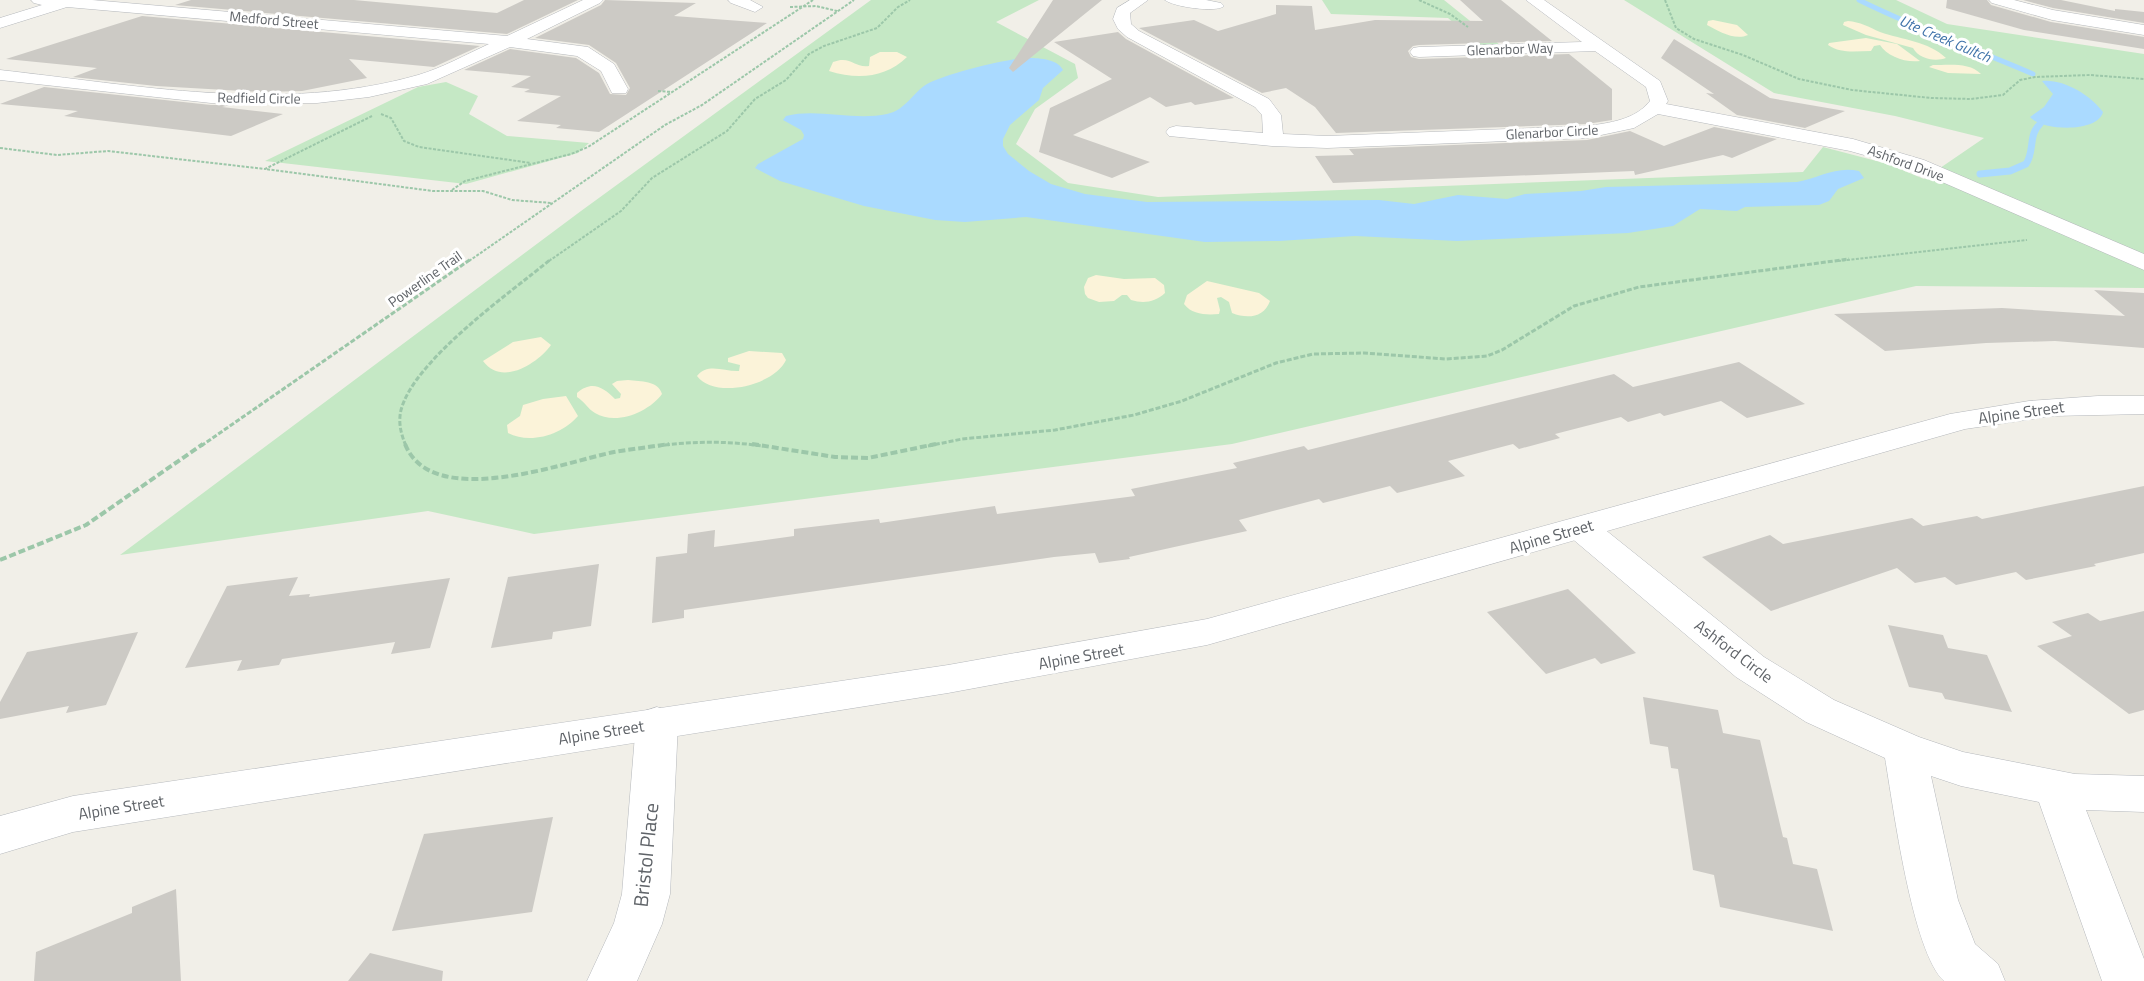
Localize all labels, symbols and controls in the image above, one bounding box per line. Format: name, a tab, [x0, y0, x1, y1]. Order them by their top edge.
street label: Medford Street	[229, 5, 320, 34]
water label: Ute Creek Gultch	[1896, 9, 1995, 68]
street label: Glenarbor Way	[1466, 36, 1554, 61]
street label: Redfield Circle	[217, 86, 301, 109]
street label: Glenarbor Circle	[1505, 119, 1599, 144]
street label: Ashford Drive	[1865, 139, 1947, 186]
street label: Powerline Trail	[383, 245, 466, 312]
street label: Alpine Street	[1976, 394, 2066, 430]
street label: Alpine Street	[1506, 512, 1596, 559]
street label: Ashford Circle	[1690, 613, 1778, 689]
street label: Alpine Street	[1036, 637, 1126, 675]
street label: Alpine Street	[556, 713, 646, 751]
street label: Alpine Street	[76, 788, 166, 826]
street label: Bristol Place	[625, 801, 666, 909]

